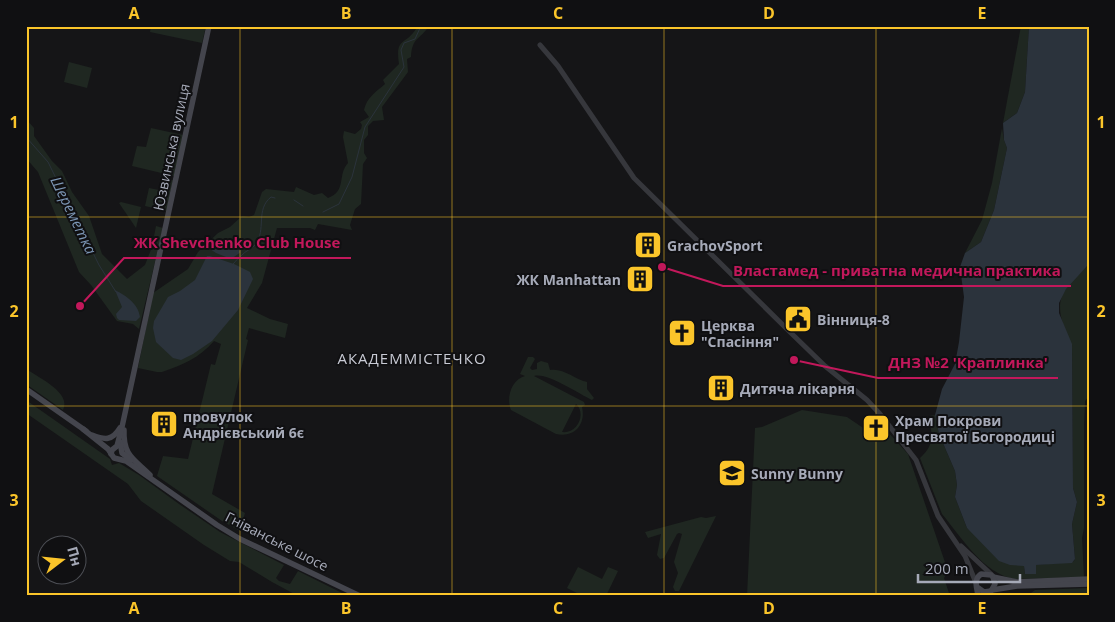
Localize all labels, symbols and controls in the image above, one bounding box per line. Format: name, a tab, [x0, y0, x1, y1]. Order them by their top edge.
text: A	[128, 2, 140, 24]
text: B	[341, 2, 351, 24]
text: C	[553, 2, 563, 24]
text: D	[763, 2, 775, 24]
text: E	[978, 2, 987, 24]
street label: Юзвинська вулиця	[148, 82, 194, 212]
text: 1	[9, 111, 19, 133]
text: 1	[1096, 111, 1106, 133]
water label: Шереметка	[46, 173, 102, 258]
callout: ЖК Shevchenko Club House	[124, 228, 351, 258]
building icon: GrachovSport	[633, 230, 663, 260]
text: ЖК Shevchenko Club House	[134, 232, 341, 252]
place label: GrachovSport	[667, 236, 763, 255]
callout: Властамед - приватна медична практика	[723, 256, 1071, 286]
text: Властамед - приватна медична практика	[733, 260, 1061, 280]
building icon: ЖК Manhattan	[625, 264, 655, 294]
place label: ЖК Manhattan	[516, 270, 621, 289]
text: 2	[9, 300, 19, 322]
text: 2	[1096, 300, 1106, 322]
public building icon: Вінниця-8	[783, 304, 813, 334]
place label: Вінниця-8	[817, 310, 890, 329]
place label: Церква "Спасіння"	[701, 316, 779, 351]
church icon: Церква "Спасіння"	[667, 318, 697, 348]
district label: АКАДЕММІСТЕЧКО	[337, 348, 487, 368]
callout: ДНЗ №2 'Краплинка'	[878, 348, 1058, 378]
text: ДНЗ №2 'Краплинка'	[888, 352, 1048, 372]
building icon: Дитяча лікарня	[706, 373, 736, 403]
place label: Дитяча лікарня	[740, 379, 855, 398]
place label: провулок Андрієвський 6є	[183, 407, 304, 442]
building icon: провулок Андрієвський 6є	[149, 409, 179, 439]
place label: Храм Покрови Пресвятої Богородиці	[895, 411, 1055, 446]
church icon: Храм Покрови Пресвятої Богородиці	[861, 413, 891, 443]
school or university icon: Sunny Bunny	[717, 458, 747, 488]
place label: Sunny Bunny	[751, 464, 843, 483]
text: 3	[9, 489, 19, 511]
text: 3	[1096, 489, 1106, 511]
street label: Гніванське шосе	[222, 507, 332, 575]
north arrow	[38, 534, 88, 584]
text: Пн	[63, 544, 87, 568]
scale bar	[918, 552, 1020, 584]
text: 200 m	[925, 558, 969, 578]
text: A	[128, 597, 140, 619]
text: B	[341, 597, 351, 619]
text: C	[553, 597, 563, 619]
text: D	[763, 597, 775, 619]
text: E	[978, 597, 987, 619]

